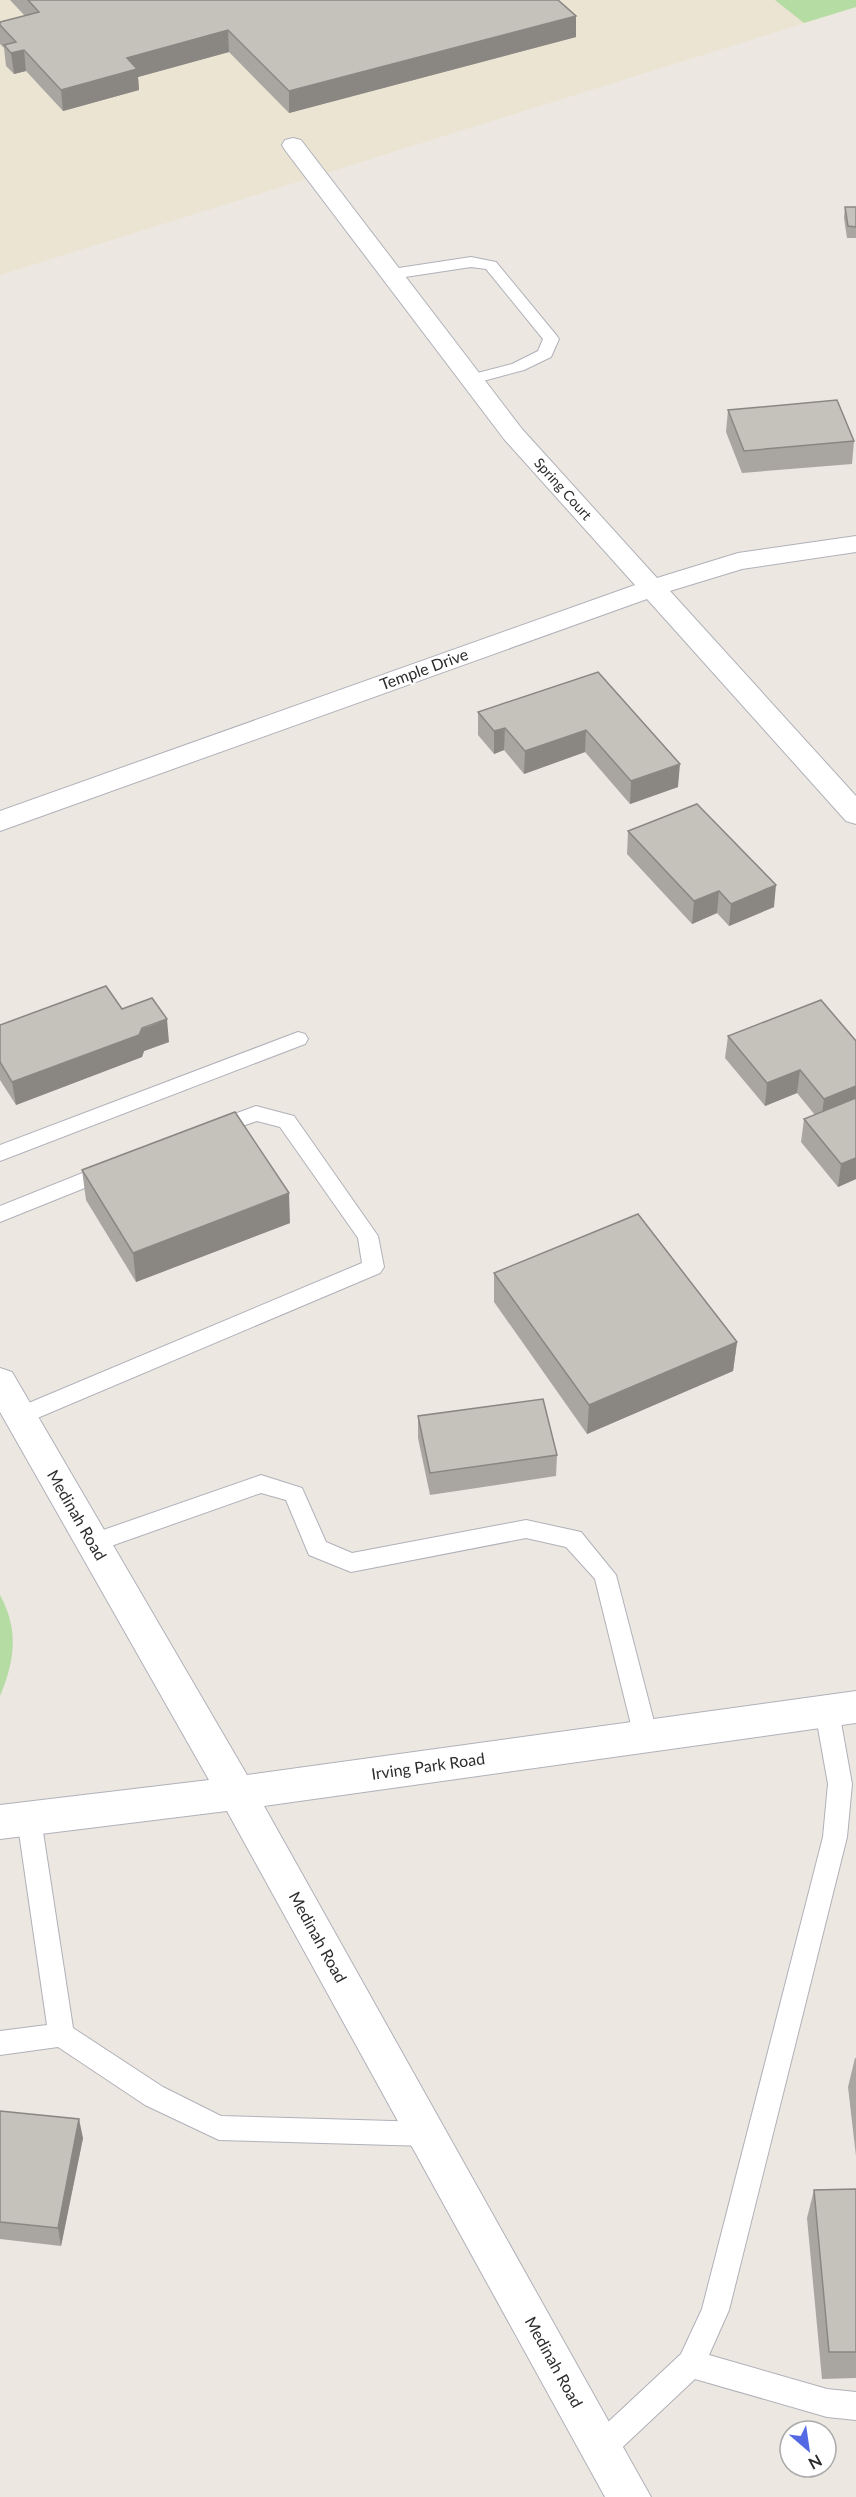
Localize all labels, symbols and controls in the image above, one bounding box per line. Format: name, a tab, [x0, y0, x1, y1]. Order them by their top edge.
street label: Spring Court	[531, 454, 596, 523]
street label: Temple Drive	[377, 644, 471, 693]
street label: Medinah Road	[44, 1466, 111, 1563]
street label: Irving Park Road	[370, 1748, 486, 1783]
street label: Medinah Road	[286, 1888, 351, 1986]
street label: Medinah Road	[522, 2313, 587, 2411]
north arrow	[778, 2419, 838, 2479]
text: N	[806, 2451, 826, 2474]

